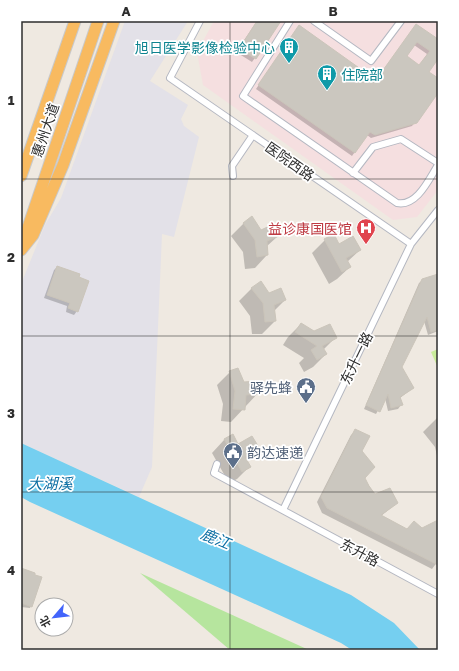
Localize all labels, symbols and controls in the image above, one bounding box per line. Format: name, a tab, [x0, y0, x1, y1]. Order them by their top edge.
text: A	[121, 3, 131, 19]
text: B	[328, 3, 338, 19]
building icon: 旭日医学影像检验中心	[278, 36, 300, 64]
place label: 旭日医学影像检验中心	[135, 39, 275, 56]
building icon: 住院部	[316, 63, 338, 91]
place label: 住院部	[341, 66, 383, 83]
text: 1	[8, 92, 15, 108]
street label: 惠州大道	[28, 101, 62, 159]
street label: 医院西路	[262, 138, 318, 184]
hospital icon: 益诊康国医馆	[355, 217, 377, 245]
place label: 益诊康国医馆	[268, 220, 352, 237]
text: 2	[7, 249, 15, 265]
street label: 东升一路	[336, 329, 376, 387]
public building icon: 驿先蜂	[295, 376, 317, 404]
place label: 驿先蜂	[250, 379, 292, 396]
text: 3	[7, 405, 15, 421]
public building icon: 韵达速递	[222, 441, 244, 469]
place label: 韵达速递	[247, 444, 303, 461]
water label: 大湖溪	[27, 474, 74, 492]
water label: 鹿江	[199, 524, 235, 553]
street label: 东升路	[337, 535, 383, 569]
text: 4	[7, 562, 15, 578]
north arrow	[34, 597, 74, 637]
text: 北	[36, 614, 53, 630]

